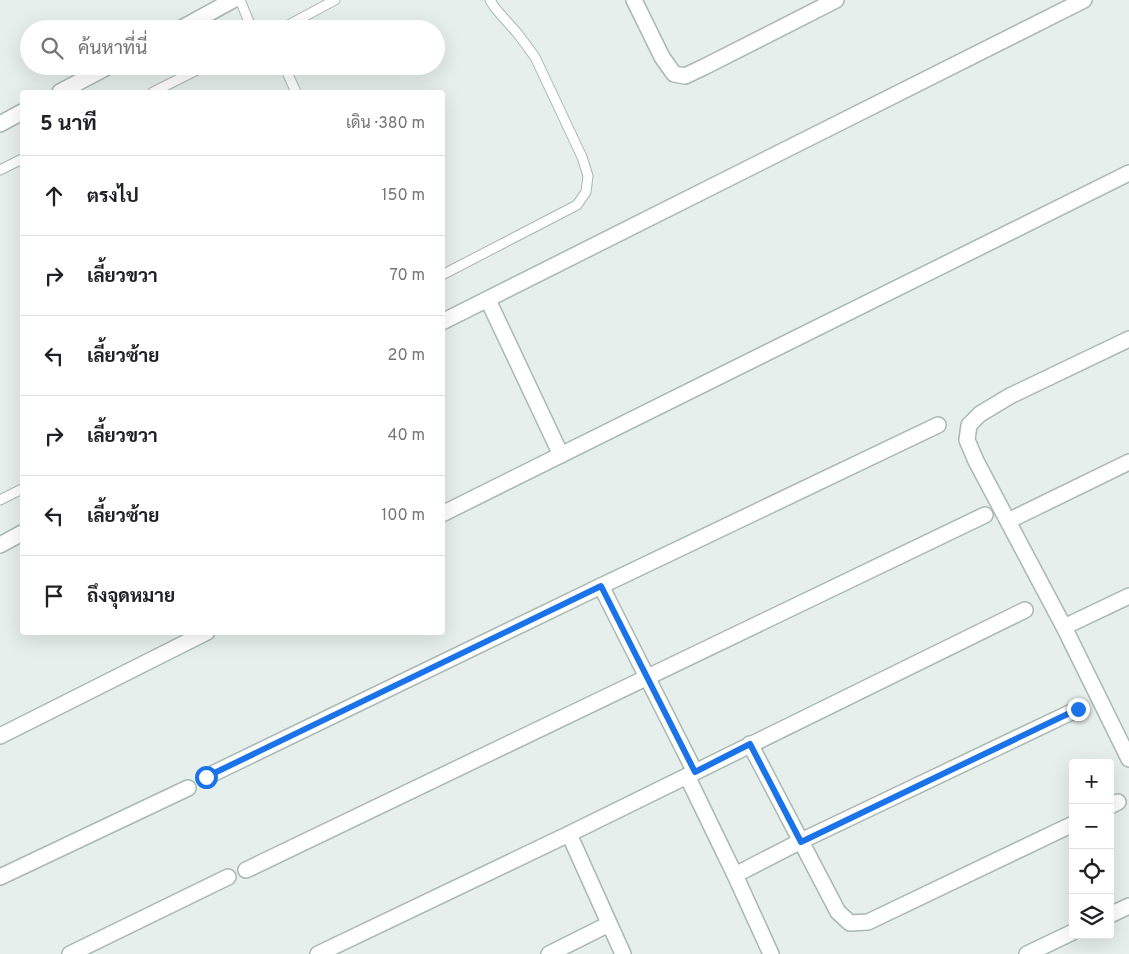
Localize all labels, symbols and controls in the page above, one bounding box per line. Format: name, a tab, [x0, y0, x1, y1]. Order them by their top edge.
search box	[20, 20, 445, 75]
icon: search	[38, 34, 66, 62]
text: ค้นหาที่นี่	[78, 37, 147, 61]
text: 5 นาที	[40, 111, 97, 138]
text: เดิน · 380 m	[346, 114, 425, 134]
icon: ahead	[40, 182, 68, 210]
text: ตรงไป	[87, 185, 139, 209]
text: 150 m	[382, 186, 425, 206]
icon: right	[40, 262, 68, 290]
text: เลี้ยวขวา	[87, 265, 158, 289]
text: 70 m	[390, 266, 425, 286]
icon: left	[40, 342, 68, 370]
text: เลี้ยวซ้าย	[87, 345, 159, 369]
text: 20 m	[388, 346, 425, 366]
icon: right	[40, 422, 68, 450]
text: เลี้ยวขวา	[87, 425, 158, 449]
text: 40 m	[387, 426, 425, 446]
icon: left	[40, 502, 68, 530]
text: เลี้ยวซ้าย	[87, 505, 159, 529]
text: 100 m	[381, 506, 425, 526]
icon: arrive	[40, 582, 68, 610]
text: ถึงจุดหมาย	[87, 585, 175, 609]
route end	[1067, 698, 1090, 721]
map controls	[1069, 759, 1114, 939]
button: +	[1069, 759, 1114, 804]
route start	[195, 766, 218, 789]
button: −	[1069, 804, 1114, 849]
button: locate	[1069, 849, 1114, 894]
button: layers	[1069, 894, 1114, 939]

